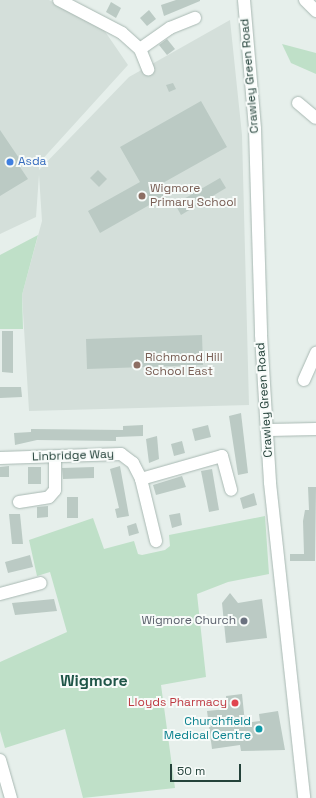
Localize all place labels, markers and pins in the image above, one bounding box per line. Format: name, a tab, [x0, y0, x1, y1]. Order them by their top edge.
place label: Asda	[18, 155, 47, 169]
marker: Asda	[5, 157, 15, 167]
place label: Wigmore Primary School	[150, 182, 237, 210]
marker: Wigmore Primary School	[137, 191, 147, 201]
place label: Richmond Hill School East	[145, 351, 223, 379]
marker: Richmond Hill School East	[132, 360, 142, 370]
place label: Wigmore Church	[141, 614, 236, 628]
marker: Wigmore Church	[239, 616, 249, 626]
place label: Lloyds Pharmacy	[128, 696, 227, 710]
marker: Lloyds Pharmacy	[230, 698, 240, 708]
place label: Churchfield Medical Centre	[164, 715, 251, 743]
marker: Churchfield Medical Centre	[254, 724, 264, 734]

